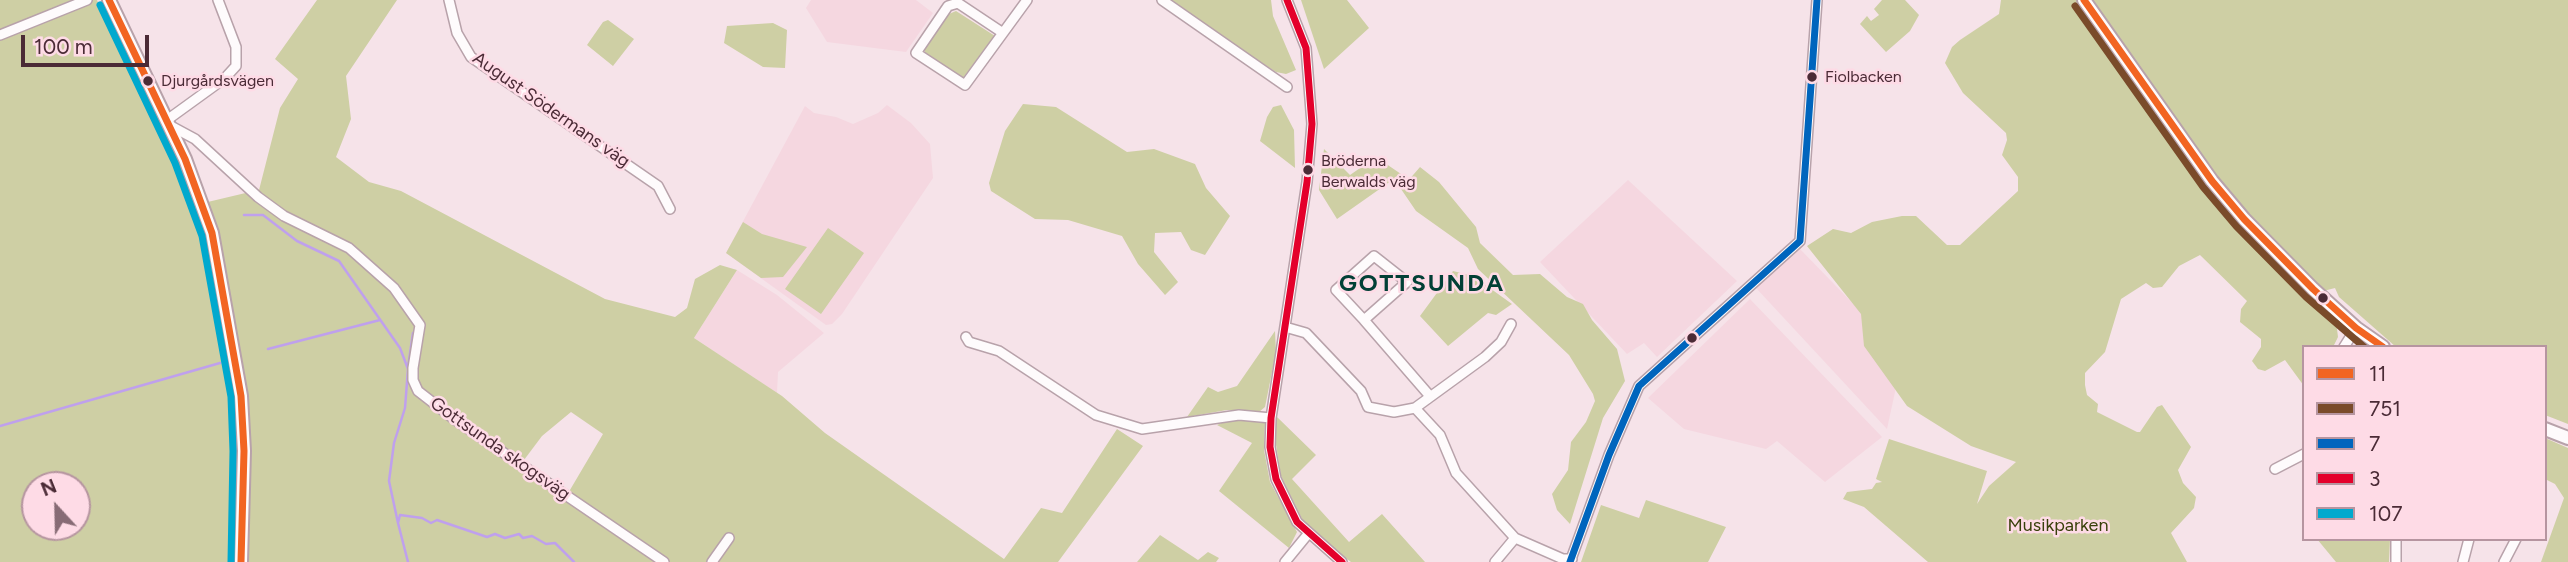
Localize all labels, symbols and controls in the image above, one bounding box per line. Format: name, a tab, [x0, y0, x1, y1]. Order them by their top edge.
scale bar	[24, 21, 152, 65]
text: 100 m	[34, 34, 93, 59]
street label: August Södermans väg	[468, 48, 634, 172]
place label: Fiolbacken	[1825, 67, 1902, 87]
marker: Fiolbacken	[1805, 70, 1819, 84]
place label: Djurgårdsvägen	[161, 71, 274, 91]
marker: Djurgårdsvägen	[141, 74, 155, 88]
place label: Bröderna Berwalds väg	[1321, 151, 1416, 189]
marker: Bröderna Berwalds väg	[1301, 163, 1315, 177]
district label: GOTTSUNDA	[1340, 270, 1504, 298]
unlabelled marker	[2316, 291, 2330, 305]
unlabelled marker	[1685, 331, 1699, 345]
legend	[2302, 345, 2547, 541]
text: 11	[2369, 361, 2386, 386]
street label: Gottsunda skogsväg	[426, 393, 574, 505]
text: 751	[2369, 396, 2401, 421]
text: 7	[2369, 431, 2380, 456]
text: 3	[2369, 466, 2380, 491]
north arrow	[21, 471, 91, 541]
text: N	[38, 475, 60, 501]
text: 107	[2369, 501, 2402, 526]
park label: Musikparken	[2008, 515, 2108, 537]

